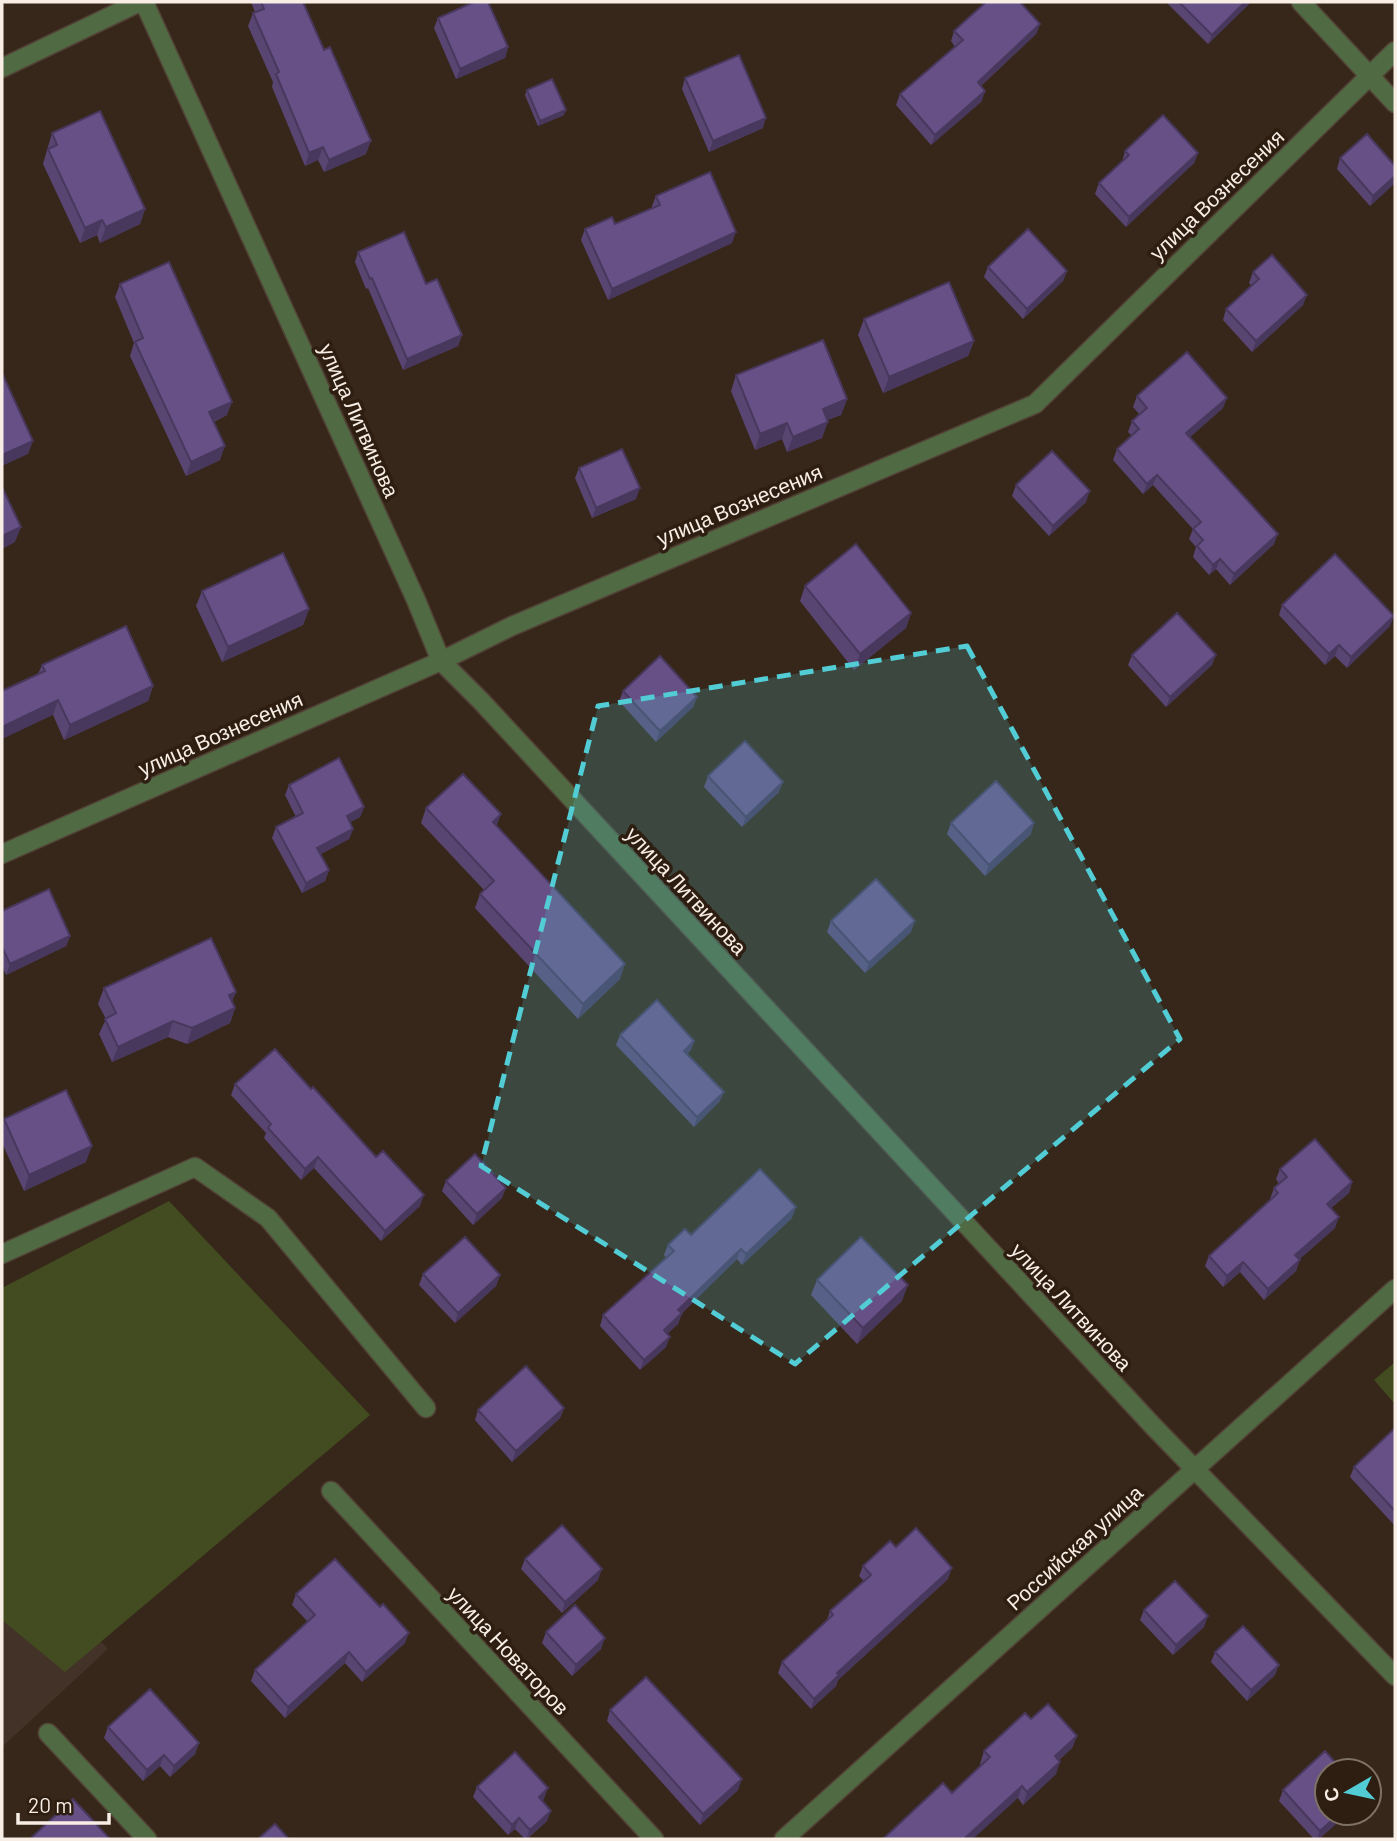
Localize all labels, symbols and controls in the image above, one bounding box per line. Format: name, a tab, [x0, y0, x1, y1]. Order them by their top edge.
street label: улица Вознесения	[1144, 123, 1288, 265]
street label: улица Литвинова	[315, 339, 405, 501]
street label: улица Вознесения	[653, 458, 825, 550]
street label: улица Вознесения	[134, 686, 306, 780]
street label: улица Литвинова	[621, 821, 753, 959]
street label: улица Литвинова	[1006, 1237, 1138, 1375]
street label: Российская улица	[1001, 1479, 1147, 1615]
street label: улица Новаторов	[443, 1581, 575, 1719]
north arrow	[1313, 1757, 1383, 1827]
scale bar	[18, 1782, 108, 1826]
text: С	[1318, 1786, 1343, 1803]
text: 20 m	[28, 1792, 73, 1817]

